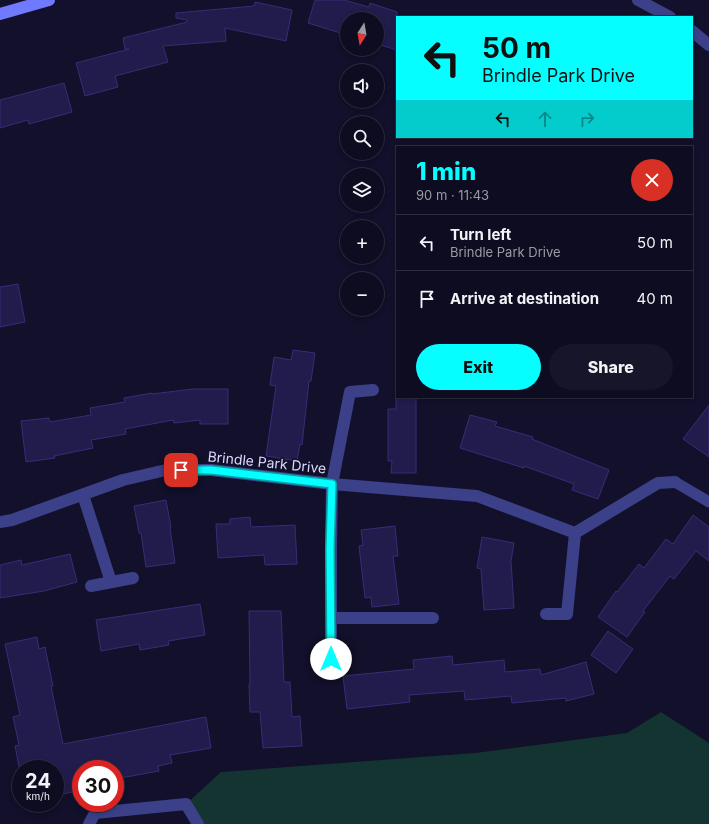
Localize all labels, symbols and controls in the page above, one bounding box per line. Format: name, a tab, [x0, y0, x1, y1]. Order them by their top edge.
north arrow	[340, 12, 384, 56]
map controls	[340, 12, 384, 316]
text: 50 m	[482, 31, 551, 65]
icon: left	[416, 32, 468, 84]
button: sound	[340, 64, 384, 108]
text: Brindle Park Drive	[482, 65, 635, 86]
icon: left	[492, 108, 514, 130]
icon: ahead	[534, 108, 556, 130]
icon: right	[576, 108, 598, 130]
button: search	[340, 116, 384, 160]
text: 1 min	[416, 157, 476, 186]
button: close	[631, 159, 673, 201]
button: layers	[340, 168, 384, 212]
text: 90 m · 11:43	[416, 187, 489, 203]
button: +	[340, 220, 384, 264]
text: Turn left	[450, 225, 511, 244]
icon: left	[416, 232, 438, 254]
text: 50 m	[637, 233, 673, 252]
text: Brindle Park Drive	[450, 244, 561, 260]
button: −	[340, 272, 384, 316]
icon: arrive	[416, 288, 438, 310]
text: Arrive at destination	[450, 289, 599, 308]
text: 40 m	[636, 289, 673, 308]
button: Exit	[416, 344, 541, 390]
button: Share	[549, 344, 673, 390]
street label: Brindle Park Drive	[207, 447, 327, 477]
pin	[164, 453, 198, 487]
icon: arrive	[170, 459, 192, 481]
position arrow	[310, 638, 352, 680]
speed limit sign: 30	[72, 760, 124, 812]
text: 24	[25, 769, 51, 793]
text: km/h	[26, 790, 50, 802]

